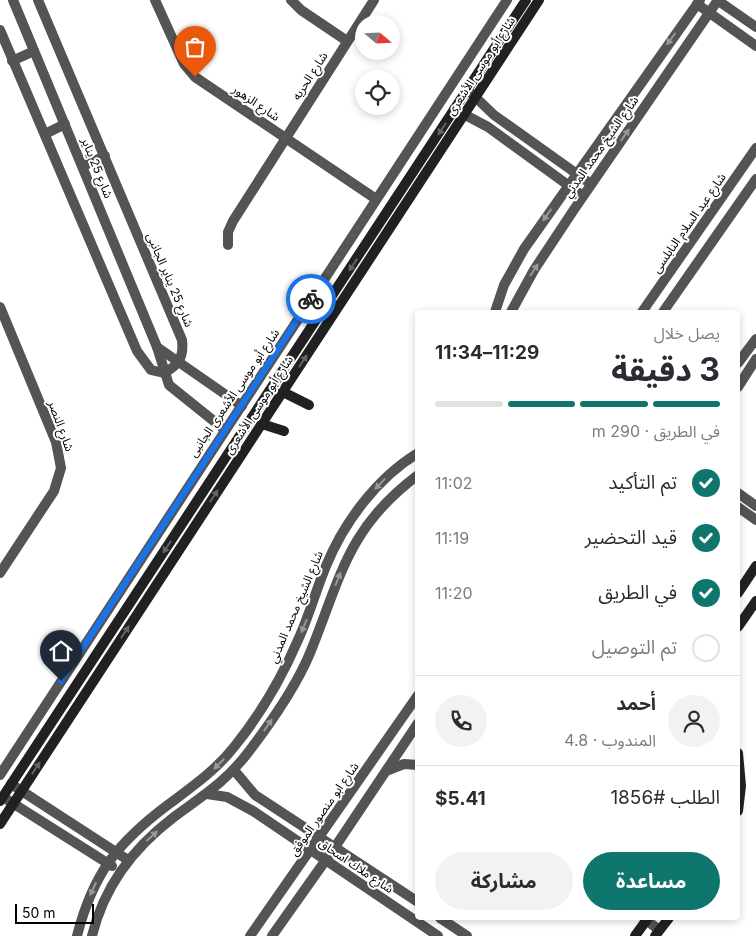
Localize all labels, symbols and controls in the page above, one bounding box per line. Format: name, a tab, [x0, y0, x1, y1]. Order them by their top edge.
street label: شارع أبو موسى الأشعرى	[443, 13, 520, 119]
north arrow	[355, 15, 400, 60]
map controls	[355, 15, 400, 115]
pin	[174, 26, 216, 77]
one-way arrow	[666, 32, 676, 46]
icon: bag	[181, 33, 209, 61]
street label: شارع الحريه	[289, 49, 332, 104]
button: locate	[355, 70, 400, 115]
street label: شارع الزهور	[228, 81, 283, 126]
street label: شارع الشيخ محمد المدني	[560, 93, 644, 202]
one-way arrow	[437, 122, 446, 135]
one-way arrow	[620, 128, 630, 142]
street label: شارع 25 يناير	[76, 134, 116, 201]
street label: شارع عبد السلام النابلسى	[648, 170, 730, 277]
one-way arrow	[543, 208, 552, 222]
street label: شارع 25 يناير الجانبى	[142, 230, 197, 330]
one-way arrow	[348, 258, 358, 271]
one-way arrow	[529, 263, 539, 277]
courier	[286, 274, 336, 324]
icon: bike	[297, 285, 325, 313]
text: يصل خلال	[654, 323, 720, 343]
street label: شارع أبو موسى الأشعرى الجانبى	[186, 326, 282, 460]
text: 11:29–11:34	[435, 341, 539, 364]
text: 3 دقيقة	[611, 350, 720, 389]
street label: شارع أبو موسى الأشعرى	[222, 353, 296, 457]
one-way arrow	[298, 354, 308, 367]
street label: شارع النصر	[43, 397, 78, 454]
text: في الطريق · 290 m	[592, 421, 720, 441]
icon: check	[692, 469, 720, 497]
text: تم التأكيد	[608, 471, 677, 494]
text: 11:02	[435, 473, 472, 493]
one-way arrow	[374, 478, 386, 490]
one-way arrow	[209, 490, 219, 503]
icon: check	[692, 524, 720, 552]
text: قيد التحضير	[585, 526, 677, 549]
text: 11:19	[435, 528, 469, 548]
one-way arrow	[162, 540, 172, 553]
street label: شارع الشيخ محمد المدني	[265, 548, 329, 666]
one-way arrow	[335, 571, 342, 586]
icon: check	[692, 579, 720, 607]
text: في الطريق	[598, 581, 677, 604]
text: 11:20	[435, 583, 472, 603]
one-way arrow	[300, 619, 308, 633]
one-way arrow	[120, 626, 130, 639]
pin	[40, 630, 82, 681]
text: تم التوصيل	[592, 636, 677, 659]
icon: home	[47, 637, 75, 665]
text: أحمد	[616, 692, 656, 715]
button: phone	[435, 695, 487, 747]
button: person	[668, 695, 720, 747]
one-way arrow	[263, 718, 273, 731]
text: المندوب · 4.8	[564, 730, 656, 750]
one-way arrow	[213, 757, 225, 769]
street label: شارع ابو منصور الموفق	[286, 759, 363, 860]
one-way arrow	[31, 762, 41, 775]
text: الطلب #1856	[610, 786, 720, 809]
text: $5.41	[435, 787, 486, 810]
one-way arrow	[145, 830, 157, 842]
street label: شارع ملاك اسحاق	[315, 835, 396, 898]
button: مشاركة	[435, 852, 573, 910]
button: مساعدة	[583, 852, 720, 910]
one-way arrow	[88, 882, 96, 896]
scale bar	[15, 901, 94, 924]
text: 50 m	[22, 904, 56, 921]

